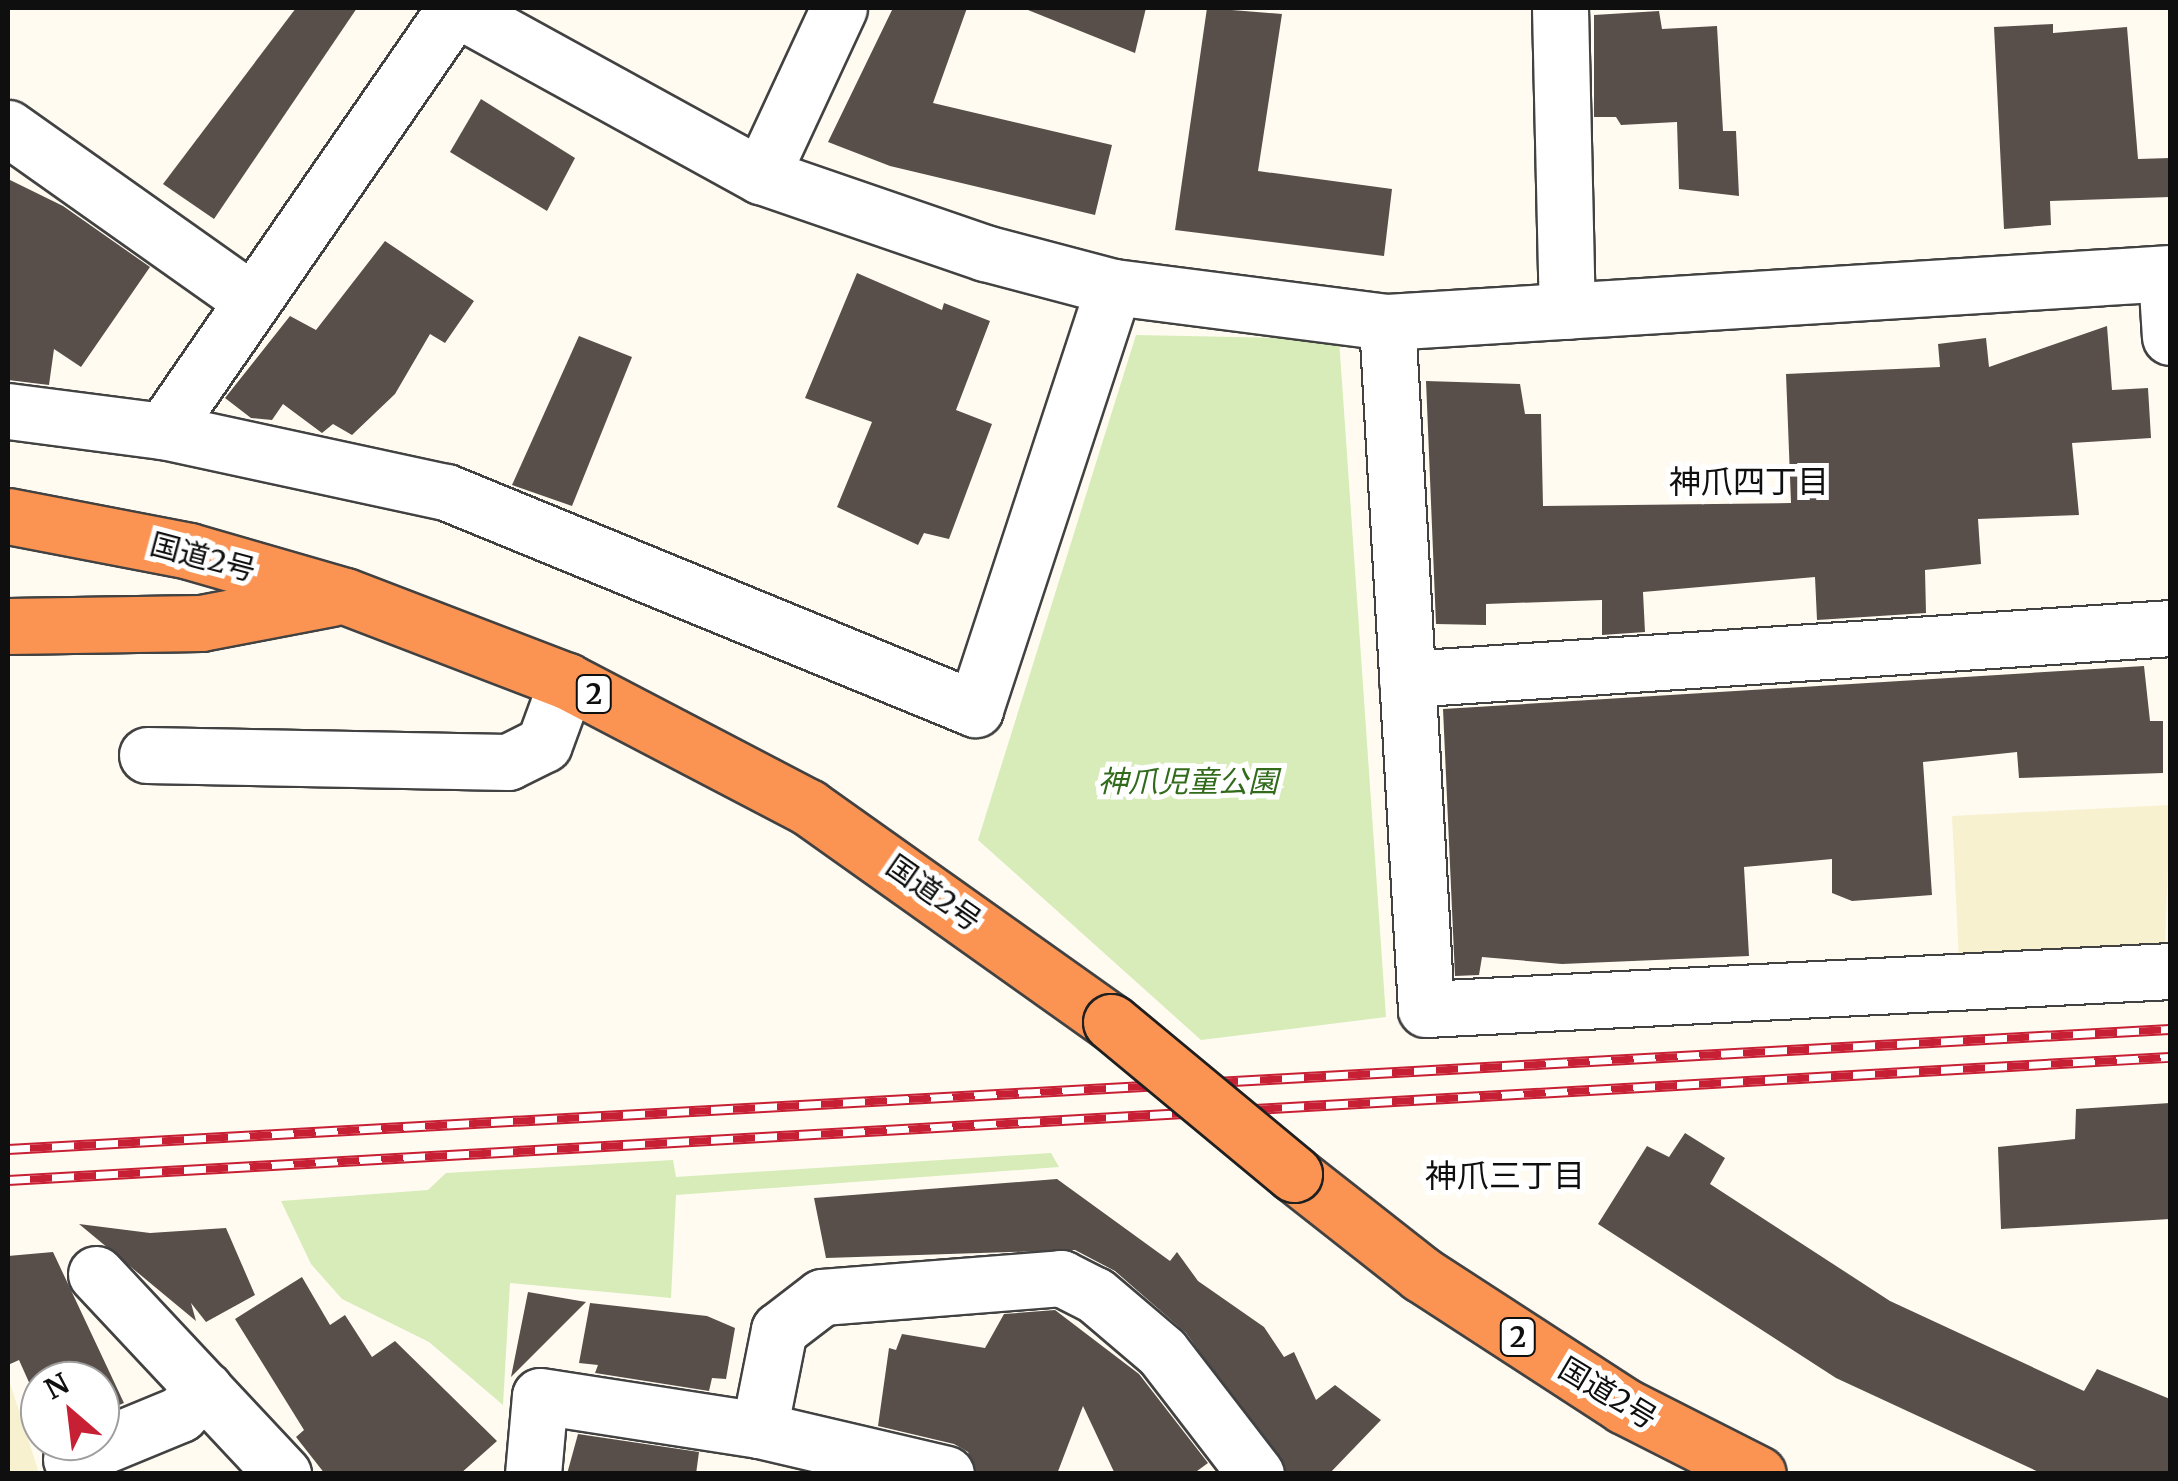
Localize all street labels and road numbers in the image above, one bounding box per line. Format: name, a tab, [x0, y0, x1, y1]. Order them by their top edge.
street label: 国道2号	[146, 526, 260, 588]
road number: 2	[574, 671, 614, 717]
street label: 国道2号	[880, 847, 988, 939]
road number: 2	[1498, 1314, 1538, 1360]
street label: 国道2号	[1553, 1350, 1663, 1436]

